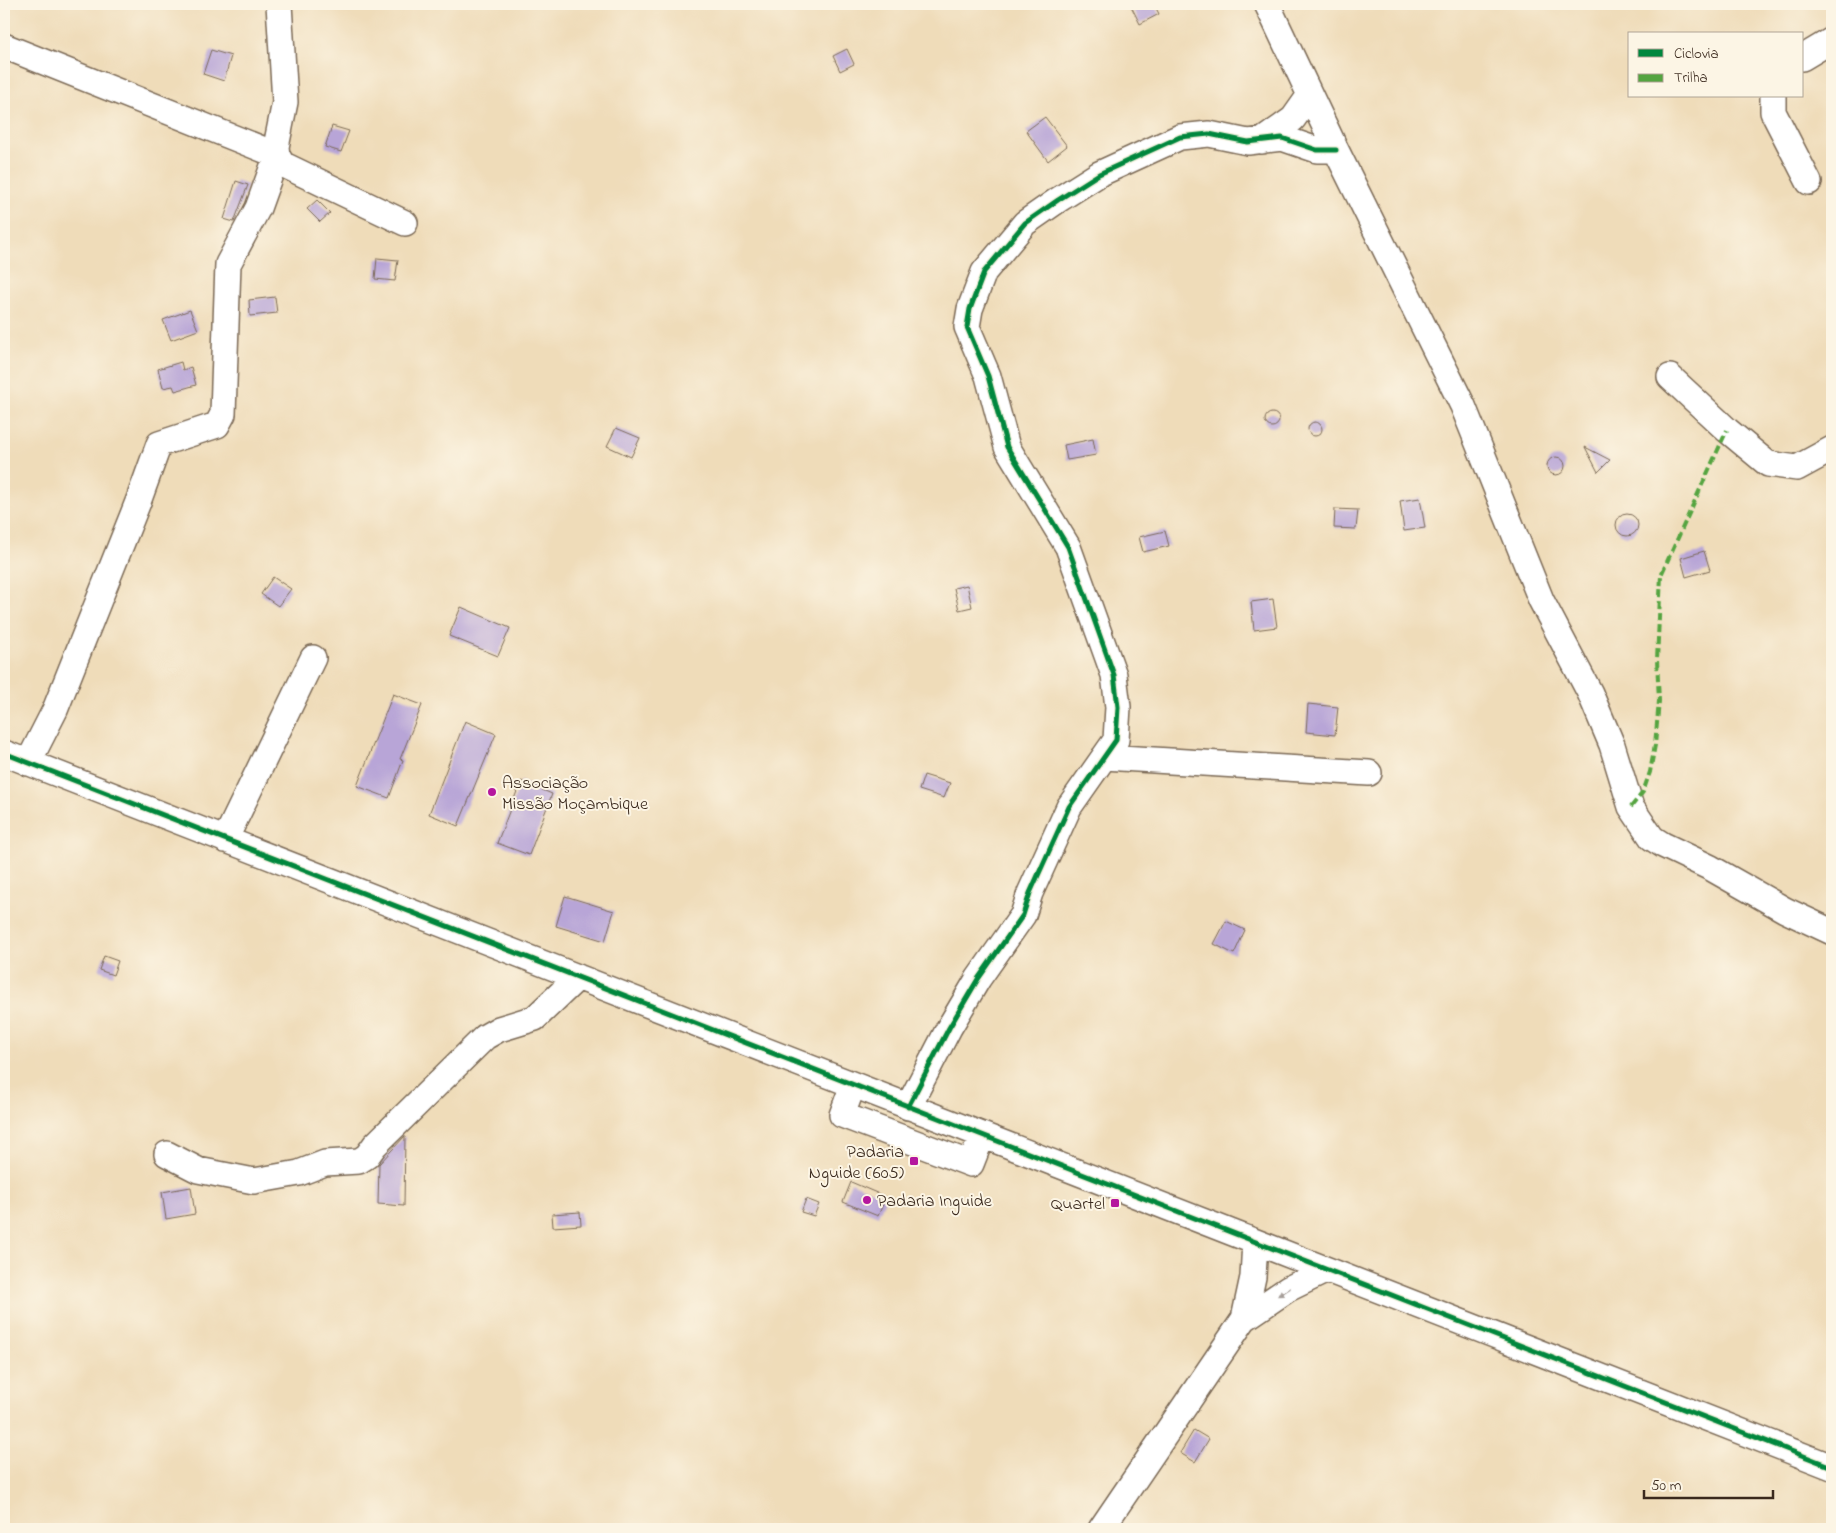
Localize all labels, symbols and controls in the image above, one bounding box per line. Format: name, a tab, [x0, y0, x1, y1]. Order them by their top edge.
legend	[1628, 32, 1804, 98]
text: Ciclovia	[1674, 43, 1719, 65]
text: Trilha	[1674, 67, 1708, 89]
place label: Associação Missão Moçambique	[502, 771, 649, 818]
marker: Associação Missão Moçambique	[486, 786, 498, 798]
place label: Padaria Nguide (605)	[809, 1140, 904, 1188]
marker: Padaria Nguide (605)	[908, 1155, 920, 1167]
place label: Padaria Inguide	[877, 1189, 993, 1216]
place label: Quartel	[1051, 1192, 1105, 1218]
marker: Padaria Inguide	[861, 1194, 873, 1206]
marker: Quartel	[1109, 1197, 1121, 1209]
one-way arrow	[1277, 1287, 1290, 1296]
scale bar	[1644, 1468, 1772, 1500]
text: 50 m	[1651, 1475, 1682, 1497]

